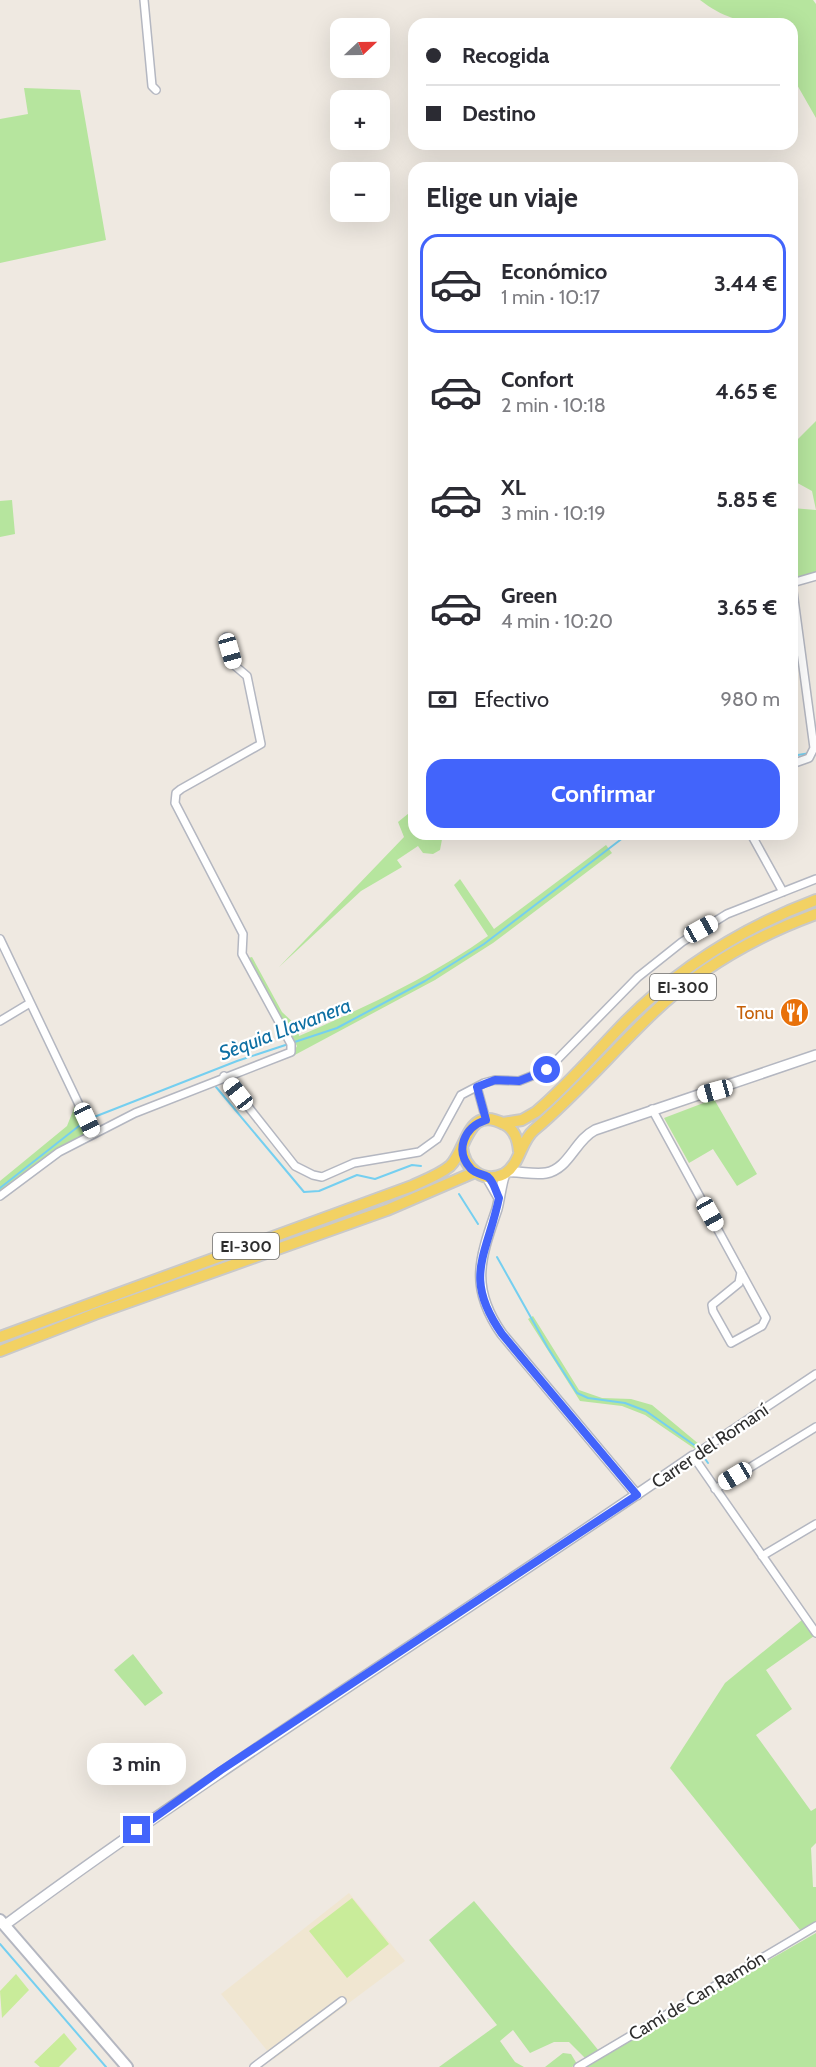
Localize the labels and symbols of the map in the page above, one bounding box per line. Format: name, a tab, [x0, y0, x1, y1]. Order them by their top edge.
north arrow	[330, 18, 390, 78]
car	[216, 631, 244, 671]
car	[681, 912, 721, 946]
road number: EI-300	[650, 974, 716, 1000]
water label: Sèquia Llavanera	[215, 993, 355, 1065]
restaurant icon: Tonu	[779, 997, 811, 1029]
place label: Tonu	[736, 1002, 774, 1024]
route start	[533, 1056, 560, 1083]
car	[220, 1074, 256, 1114]
car	[695, 1078, 735, 1104]
car	[71, 1100, 103, 1140]
car	[693, 1194, 727, 1234]
road number: EI-300	[213, 1233, 279, 1259]
street label: Carrer del Romaní	[647, 1399, 773, 1493]
car	[715, 1459, 755, 1493]
callout: 3 min	[88, 1743, 186, 1785]
route end	[123, 1816, 150, 1843]
street label: Camí de Can Ramón	[625, 1946, 769, 2046]

